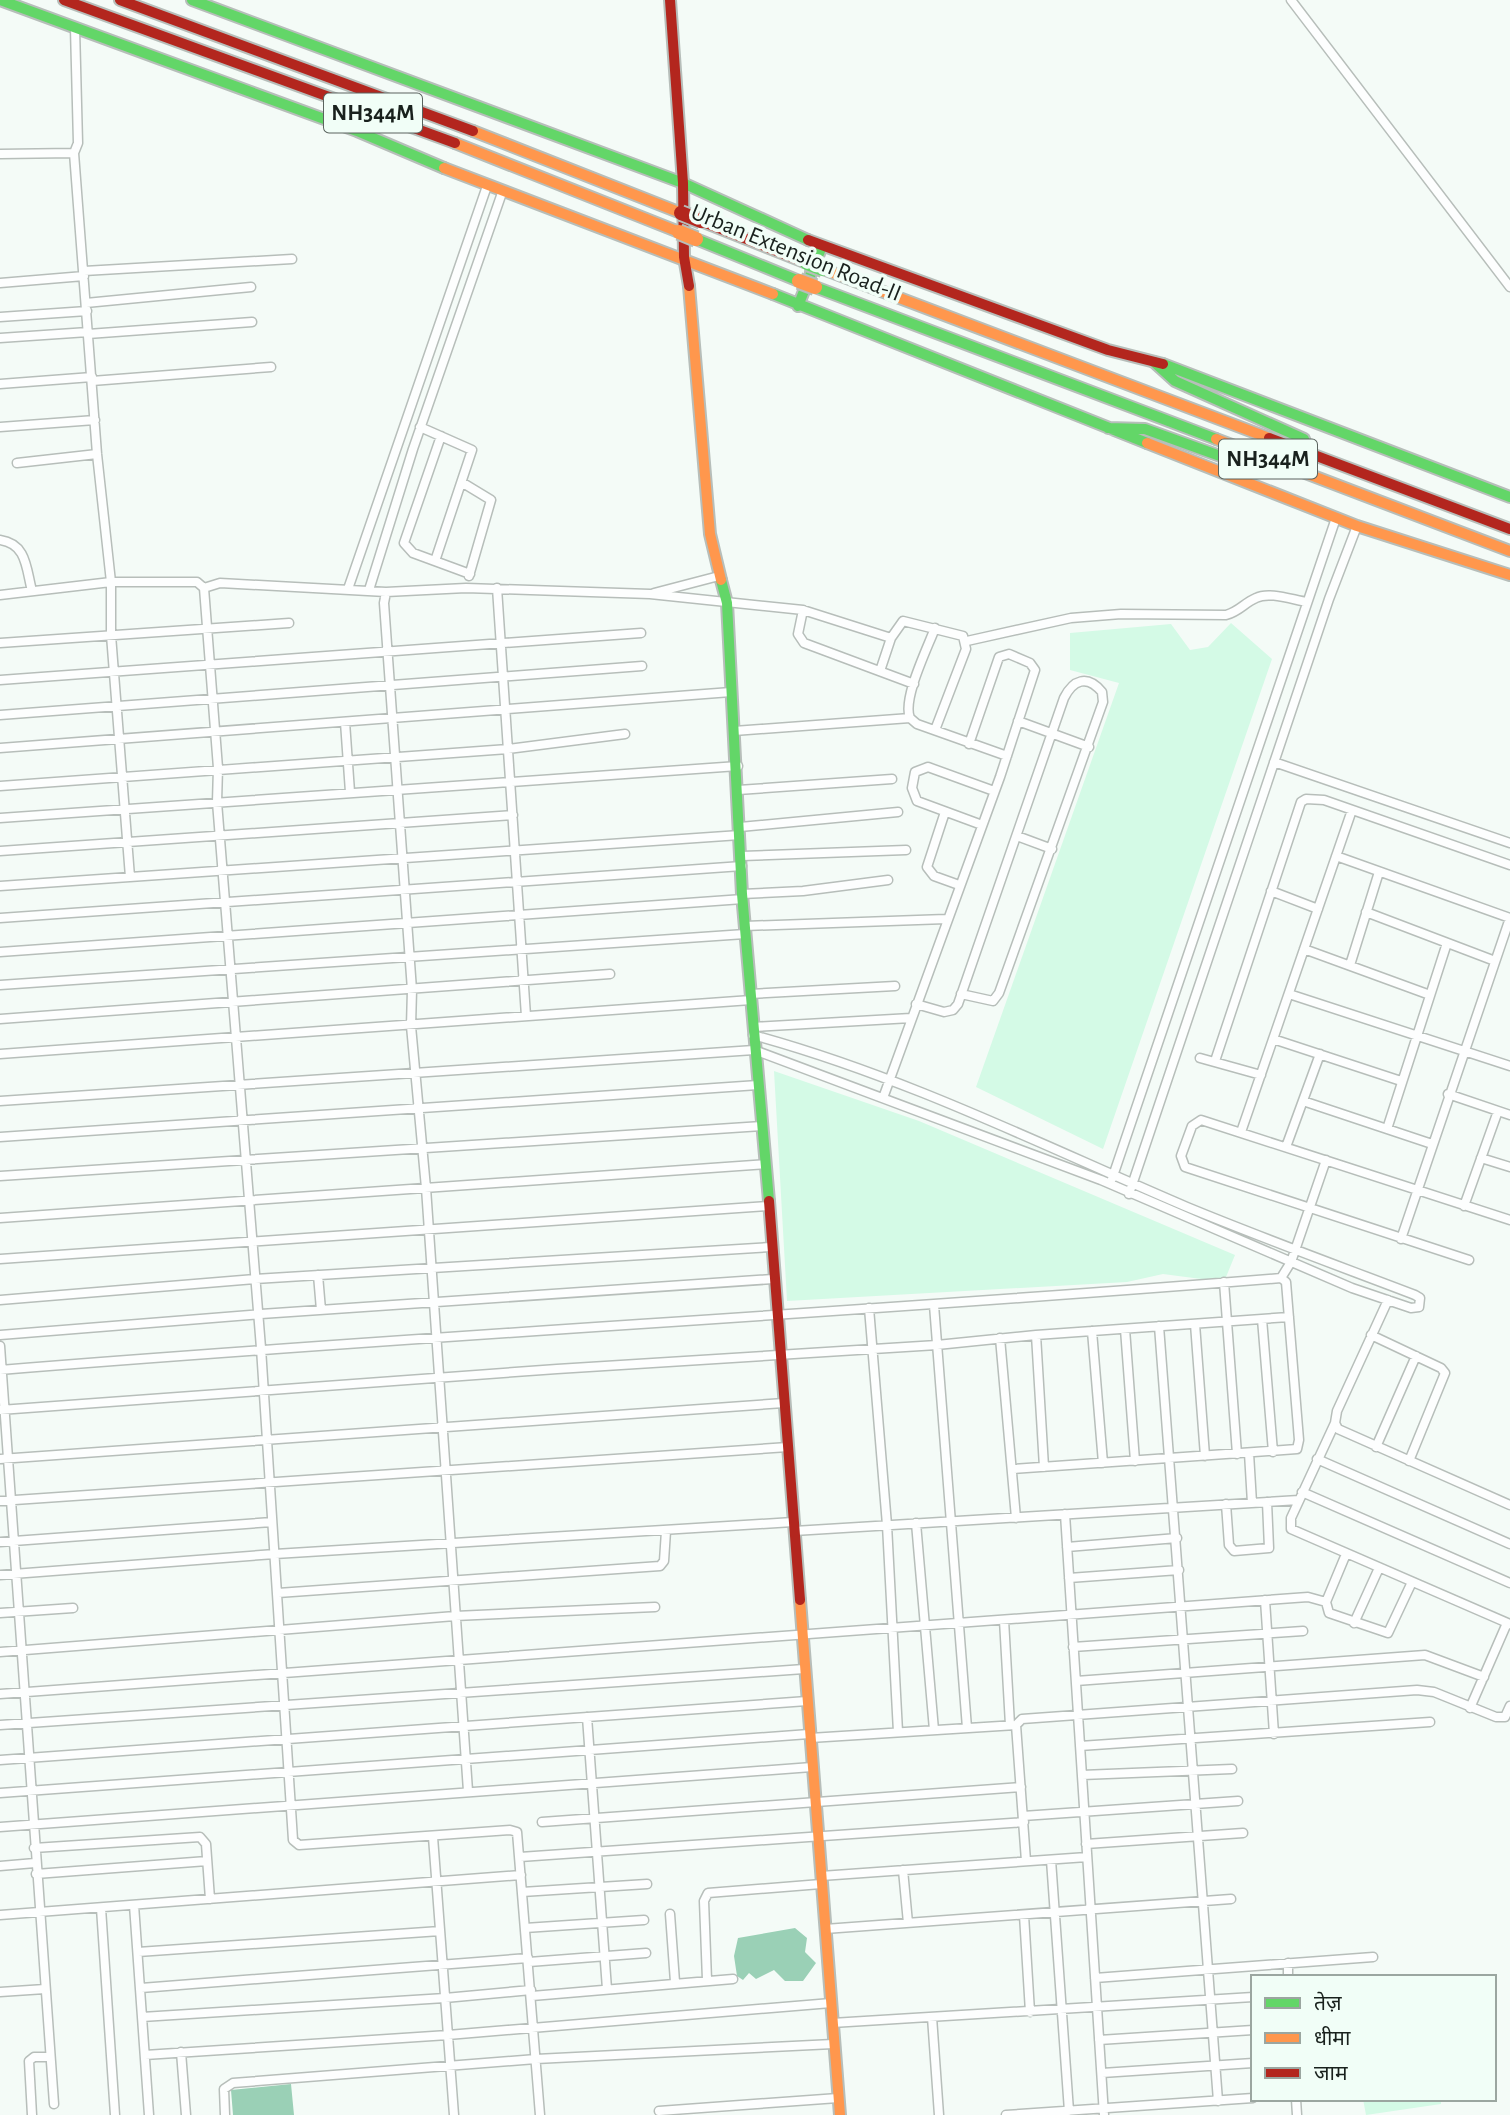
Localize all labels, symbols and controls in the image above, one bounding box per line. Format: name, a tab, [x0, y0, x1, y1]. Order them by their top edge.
road number: NH344M	[324, 94, 422, 132]
street label: Urban Extension Road-II	[687, 200, 905, 306]
road number: NH344M	[1219, 440, 1317, 478]
legend	[1251, 1975, 1496, 2101]
text: तेज़	[1314, 1991, 1342, 2014]
text: धीमा	[1314, 2026, 1351, 2049]
text: जाम	[1314, 2063, 1348, 2084]

